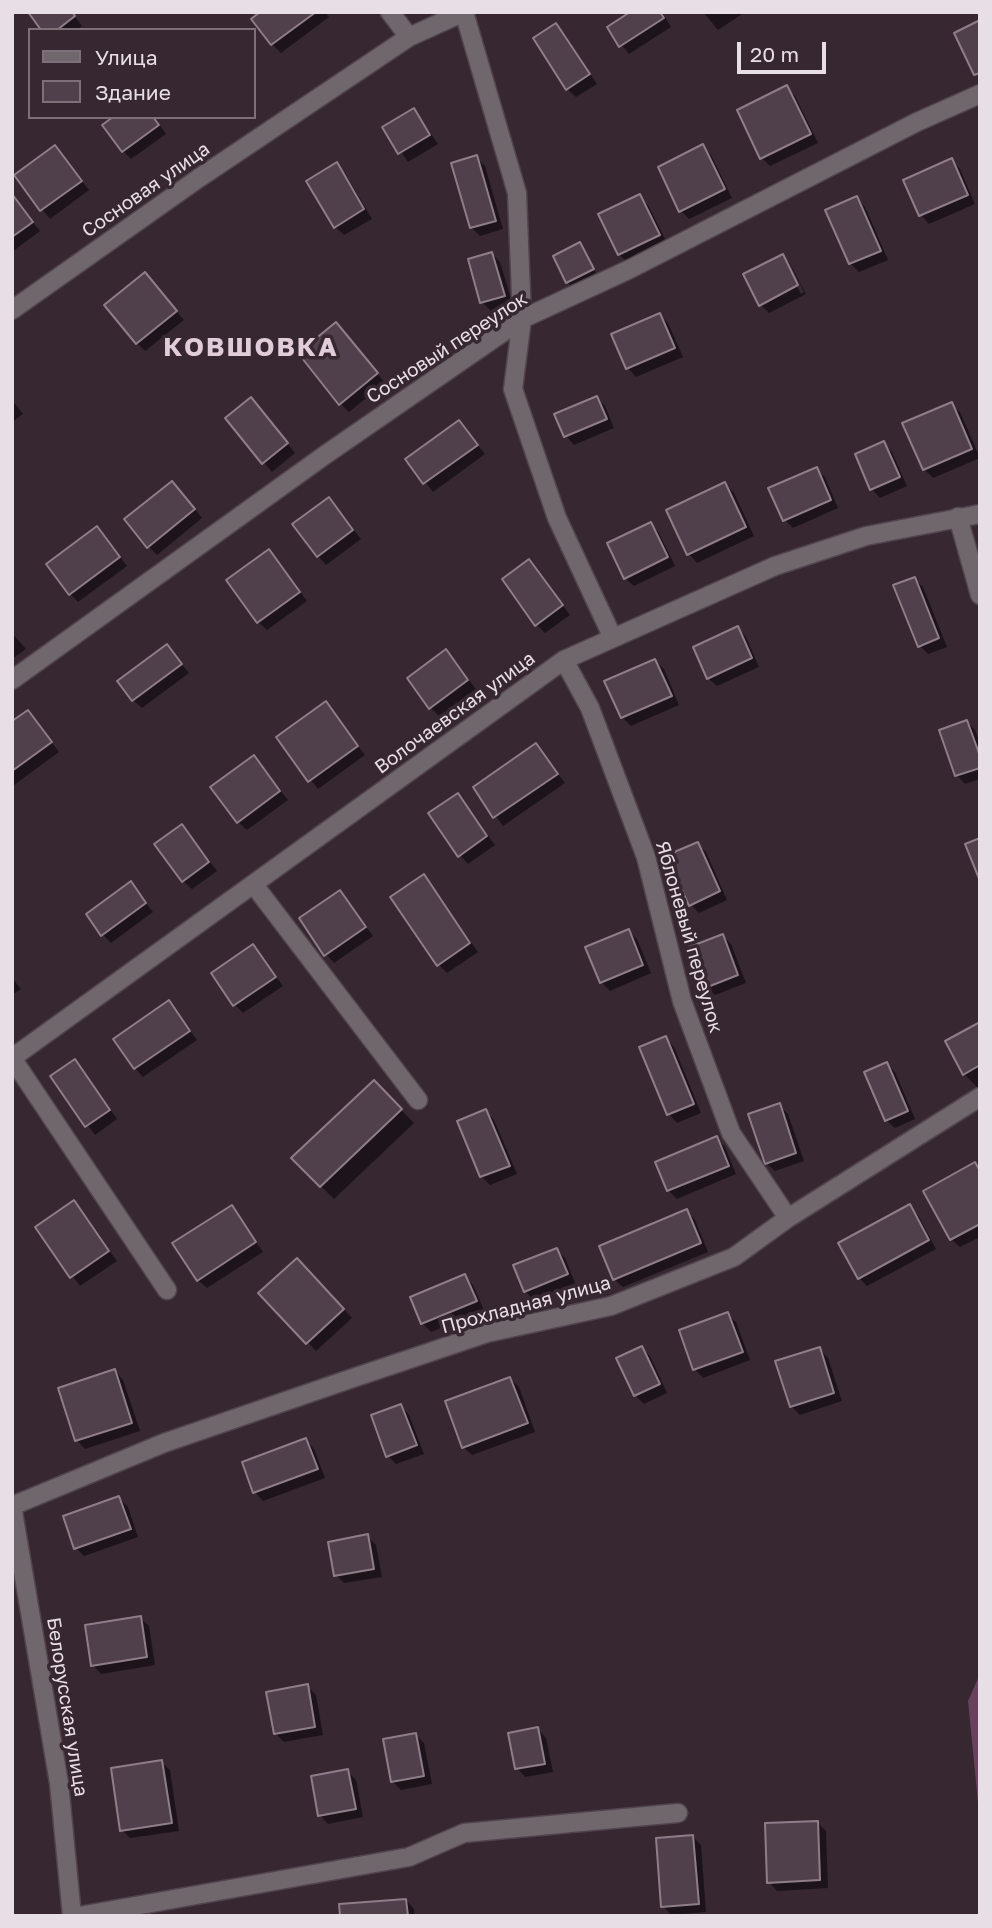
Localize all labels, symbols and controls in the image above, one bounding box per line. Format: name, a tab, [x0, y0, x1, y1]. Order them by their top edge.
legend	[28, 28, 256, 119]
scale bar	[740, 28, 829, 72]
text: 20 m	[750, 41, 799, 67]
text: Улица	[95, 44, 158, 70]
text: Здание	[95, 79, 171, 105]
street label: Сосновая улица	[78, 138, 214, 242]
street label: Сосновый переулок	[362, 288, 532, 408]
district label: КОВШОВКА	[164, 332, 338, 364]
street label: Волочаевская улица	[370, 647, 540, 779]
street label: Яблоневый переулок	[651, 838, 727, 1036]
street label: Прохладная улица	[439, 1271, 613, 1339]
street label: Белорусская улица	[42, 1616, 92, 1798]

